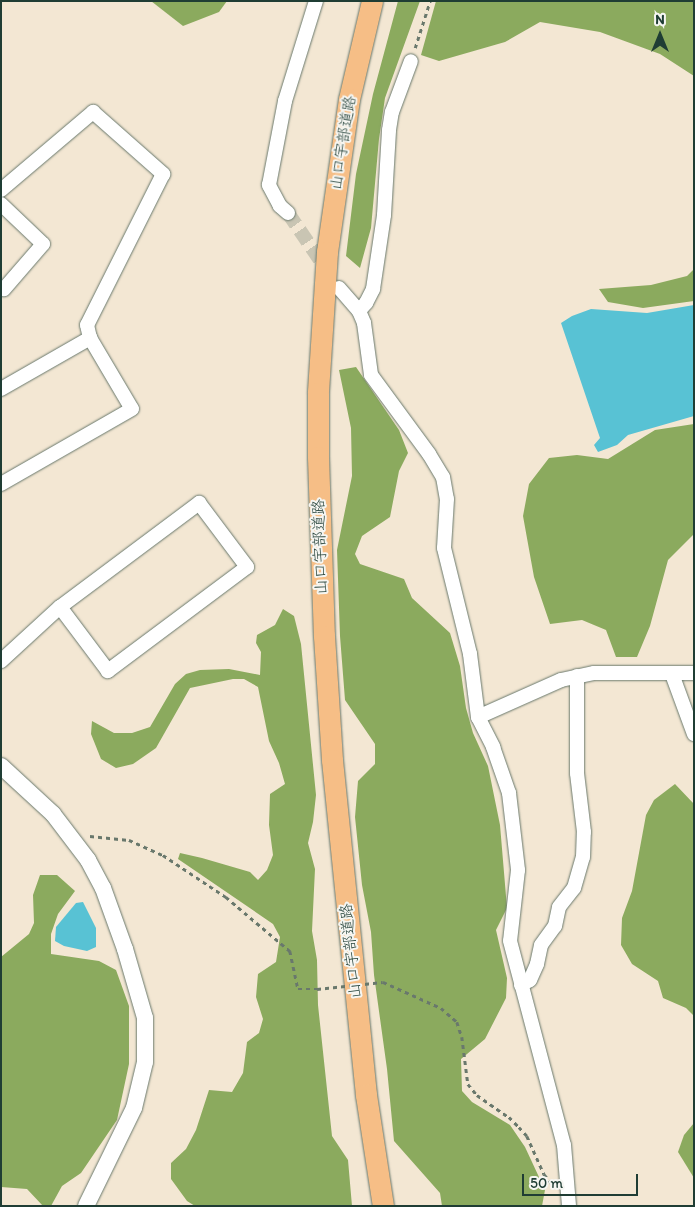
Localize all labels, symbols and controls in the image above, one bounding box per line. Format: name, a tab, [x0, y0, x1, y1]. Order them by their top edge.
north arrow	[635, 10, 685, 60]
text: N	[655, 11, 665, 28]
street label: 山口宇部道路	[326, 94, 360, 192]
street label: 山口宇部道路	[309, 499, 331, 595]
street label: 山口宇部道路	[336, 902, 366, 1000]
scale bar	[525, 1164, 641, 1196]
text: 50 m	[530, 1174, 563, 1192]

